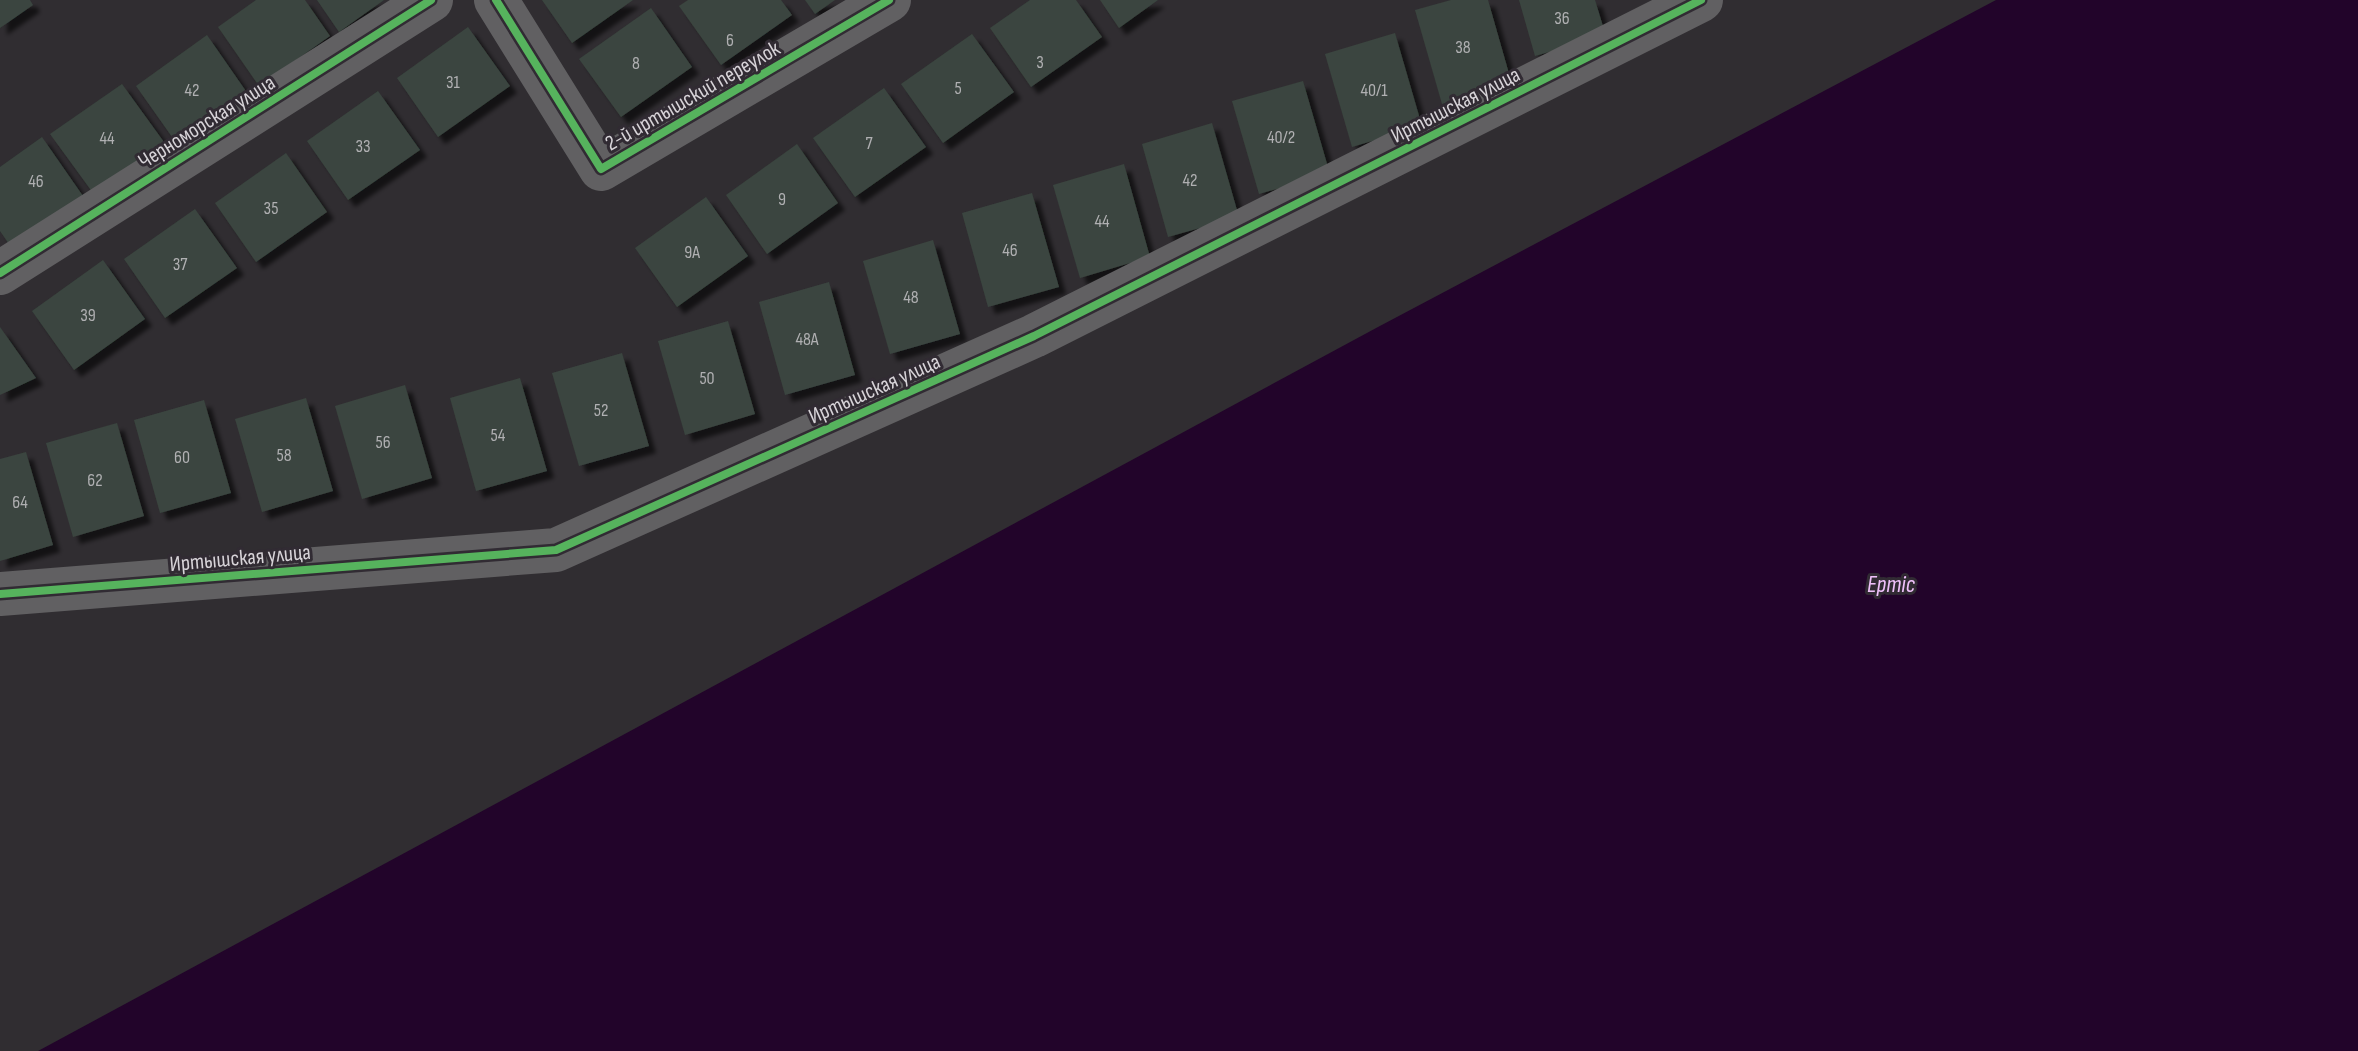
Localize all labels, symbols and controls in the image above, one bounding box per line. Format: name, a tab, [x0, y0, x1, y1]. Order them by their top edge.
house number: 36	[1554, 8, 1570, 29]
house number: 6	[726, 30, 734, 51]
street label: 2-й иртышский переулок	[600, 35, 786, 157]
house number: 38	[1455, 37, 1471, 58]
house number: 3	[1036, 52, 1044, 73]
house number: 8	[632, 53, 640, 74]
street label: Иртышская улица	[1387, 61, 1525, 149]
street label: Черноморская улица	[133, 69, 280, 175]
house number: 31	[446, 72, 461, 93]
house number: 5	[954, 78, 962, 99]
house number: 42	[184, 80, 200, 101]
house number: 40/1	[1360, 80, 1388, 101]
house number: 40/2	[1267, 127, 1295, 148]
house number: 44	[99, 128, 115, 149]
house number: 7	[865, 133, 873, 154]
house number: 33	[355, 136, 371, 157]
house number: 42	[1182, 170, 1198, 191]
house number: 46	[28, 171, 44, 192]
house number: 9	[778, 189, 786, 210]
house number: 35	[264, 198, 278, 219]
house number: 44	[1094, 211, 1110, 232]
house number: 46	[1002, 240, 1018, 261]
house number: 9А	[684, 242, 700, 263]
house number: 37	[173, 254, 188, 275]
house number: 48	[903, 287, 919, 308]
house number: 39	[80, 305, 96, 326]
house number: 48А	[795, 329, 819, 350]
street label: Иртышская улица	[805, 348, 945, 430]
house number: 50	[699, 368, 715, 389]
house number: 52	[594, 400, 608, 421]
house number: 54	[491, 425, 506, 446]
house number: 56	[375, 432, 391, 453]
house number: 58	[276, 445, 292, 466]
house number: 60	[174, 447, 190, 468]
house number: 62	[87, 470, 103, 491]
house number: 64	[12, 492, 28, 513]
street label: Иртышская улица	[169, 539, 312, 578]
water label: Ертіс	[1867, 570, 1916, 599]

